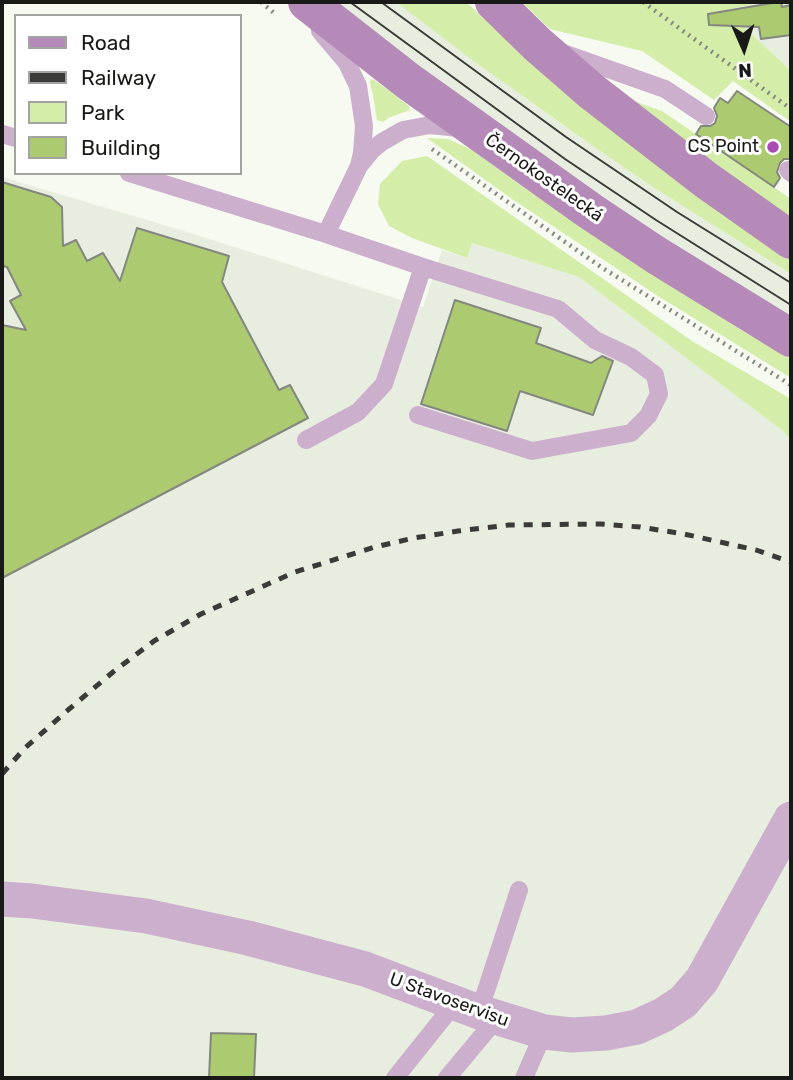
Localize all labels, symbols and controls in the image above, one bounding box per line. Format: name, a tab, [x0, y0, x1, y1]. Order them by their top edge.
legend	[14, 14, 242, 175]
north arrow	[709, 14, 779, 84]
text: Road	[81, 30, 131, 55]
text: N	[738, 59, 753, 82]
text: Railway	[81, 65, 156, 90]
text: Park	[81, 100, 125, 125]
street label: Černokostelecká	[481, 129, 607, 227]
text: Building	[81, 135, 161, 160]
place label: CS Point	[687, 136, 759, 158]
marker: CS Point	[765, 139, 781, 155]
street label: U Stavoservisu	[386, 968, 512, 1032]

